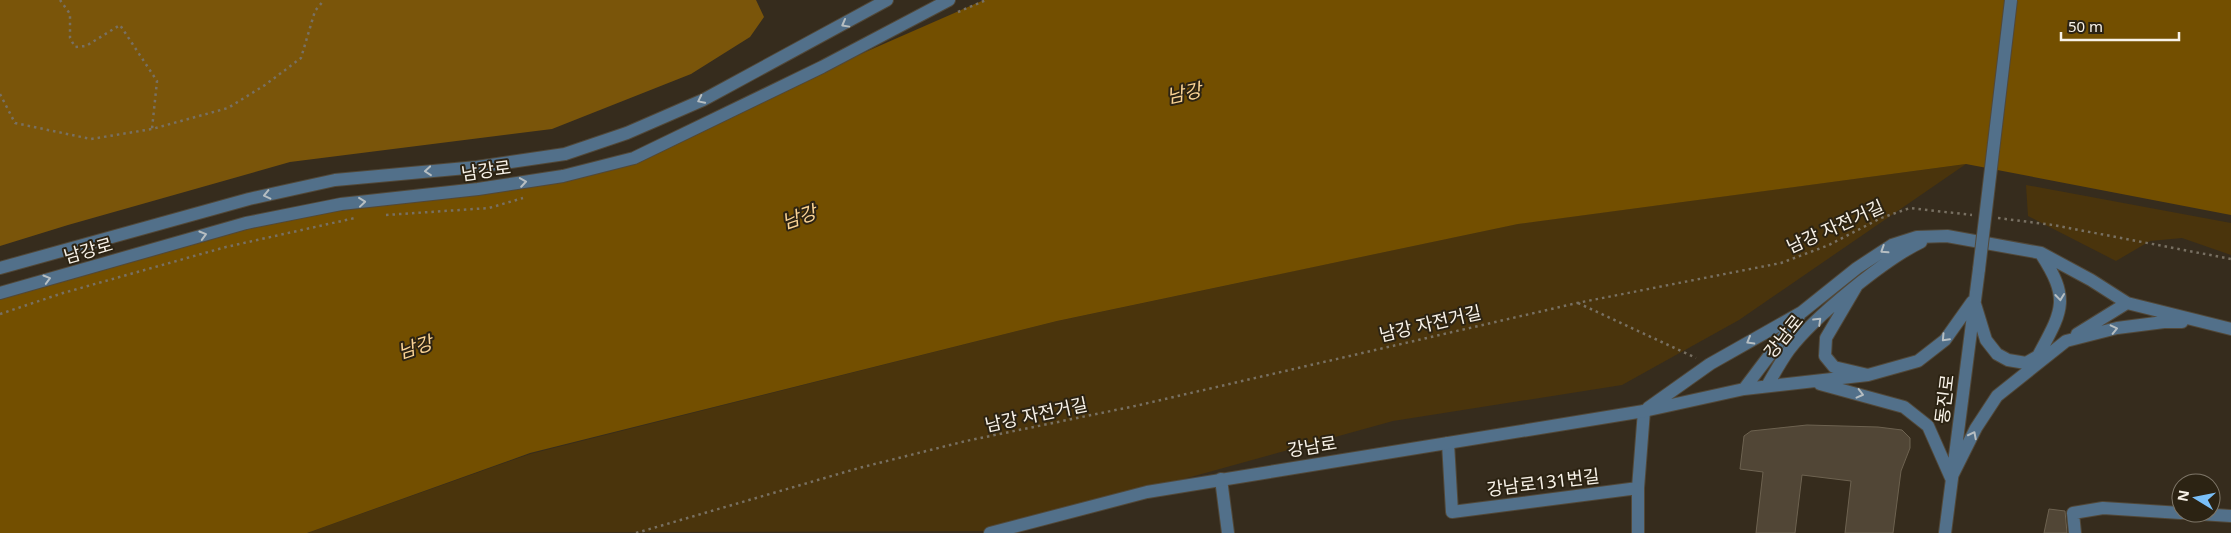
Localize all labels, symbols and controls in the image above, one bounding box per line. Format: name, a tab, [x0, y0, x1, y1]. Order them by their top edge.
scale bar	[2061, 10, 2178, 42]
text: 50 m	[2068, 16, 2103, 36]
one-way arrow	[841, 18, 850, 28]
water label: 남강	[1164, 76, 1206, 109]
one-way arrow	[697, 94, 706, 104]
street label: 남강로	[460, 155, 512, 185]
one-way arrow	[423, 166, 431, 177]
one-way arrow	[519, 178, 528, 188]
one-way arrow	[263, 189, 272, 200]
street label: 남강 자전거길	[1783, 194, 1887, 258]
one-way arrow	[358, 197, 366, 208]
water label: 남강	[778, 198, 822, 235]
one-way arrow	[199, 231, 207, 241]
street label: 남강로	[61, 232, 115, 268]
one-way arrow	[1880, 244, 1890, 253]
one-way arrow	[42, 275, 50, 285]
one-way arrow	[2054, 293, 2065, 301]
street label: 남강 자전거길	[1377, 300, 1483, 346]
street label: 강남로	[1758, 309, 1808, 363]
one-way arrow	[1813, 318, 1822, 327]
one-way arrow	[2109, 324, 2118, 335]
water label: 남강	[394, 328, 438, 365]
one-way arrow	[1942, 333, 1951, 342]
one-way arrow	[1746, 335, 1755, 345]
street label: 동진로	[1929, 373, 1959, 425]
one-way arrow	[1856, 388, 1865, 399]
street label: 남강 자전거길	[983, 391, 1089, 437]
street label: 강남로	[1286, 430, 1338, 462]
one-way arrow	[1967, 431, 1977, 440]
street label: 강남로131번길	[1485, 463, 1601, 501]
north arrow	[2171, 473, 2221, 523]
text: N	[2172, 488, 2193, 503]

